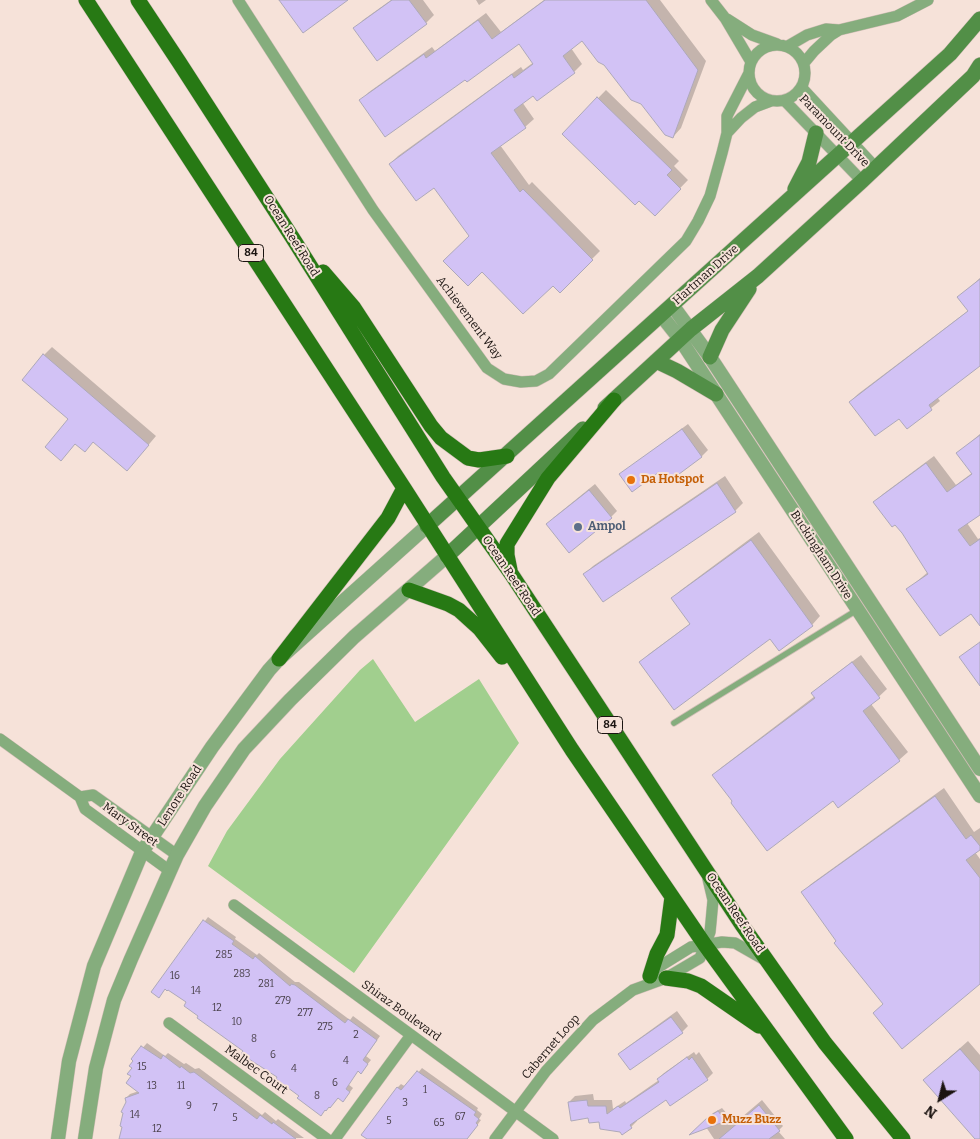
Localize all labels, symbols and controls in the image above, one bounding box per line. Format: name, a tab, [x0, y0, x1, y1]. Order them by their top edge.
street label: Paramount Drive	[796, 92, 872, 170]
street label: Ocean Reef Road	[260, 193, 322, 279]
street label: Hartman Drive	[670, 242, 742, 308]
road number: 84	[238, 244, 264, 262]
street label: Achievement Way	[433, 274, 505, 362]
place label: Da Hotspot	[641, 473, 704, 487]
marker: Da Hotspot	[625, 474, 637, 486]
street label: Buckingham Drive	[787, 508, 855, 602]
place label: Ampol	[588, 520, 626, 534]
marker: Ampol	[572, 521, 584, 533]
street label: Ocean Reef Road	[479, 533, 543, 619]
road number: 84	[598, 716, 622, 734]
street label: Lenore Road	[155, 763, 205, 829]
street label: Mary Street	[99, 800, 161, 850]
street label: Ocean Reef Road	[703, 870, 767, 956]
house number: 285	[216, 949, 232, 961]
house number: 283	[234, 968, 250, 980]
house number: 16	[170, 970, 180, 982]
street label: Shiraz Boulevard	[359, 977, 443, 1045]
house number: 281	[258, 978, 274, 990]
house number: 14	[191, 985, 201, 997]
house number: 279	[275, 995, 291, 1007]
house number: 12	[212, 1002, 222, 1014]
house number: 277	[297, 1007, 313, 1019]
street label: Cabernet Loop	[519, 1012, 583, 1082]
house number: 10	[232, 1016, 242, 1028]
house number: 275	[317, 1021, 333, 1033]
house number: 2	[353, 1029, 359, 1041]
house number: 8	[251, 1033, 257, 1045]
street label: Malbec Court	[222, 1042, 290, 1098]
house number: 6	[270, 1049, 276, 1061]
house number: 4	[343, 1055, 349, 1067]
house number: 15	[137, 1061, 147, 1073]
house number: 4	[291, 1063, 297, 1075]
north arrow	[915, 1074, 965, 1124]
house number: 6	[332, 1077, 338, 1089]
house number: 13	[147, 1080, 157, 1092]
house number: 11	[177, 1080, 185, 1092]
house number: 1	[423, 1084, 427, 1096]
house number: 8	[314, 1090, 320, 1102]
house number: 3	[402, 1097, 408, 1109]
house number: 9	[186, 1100, 192, 1112]
text: N	[922, 1101, 940, 1122]
house number: 7	[212, 1102, 218, 1114]
house number: 14	[130, 1109, 140, 1121]
house number: 67	[455, 1111, 465, 1123]
house number: 5	[232, 1112, 238, 1124]
place label: Muzz Buzz	[722, 1113, 781, 1127]
marker: Muzz Buzz	[706, 1114, 718, 1126]
house number: 5	[386, 1115, 392, 1127]
house number: 65	[433, 1117, 445, 1129]
house number: 12	[152, 1123, 162, 1135]

